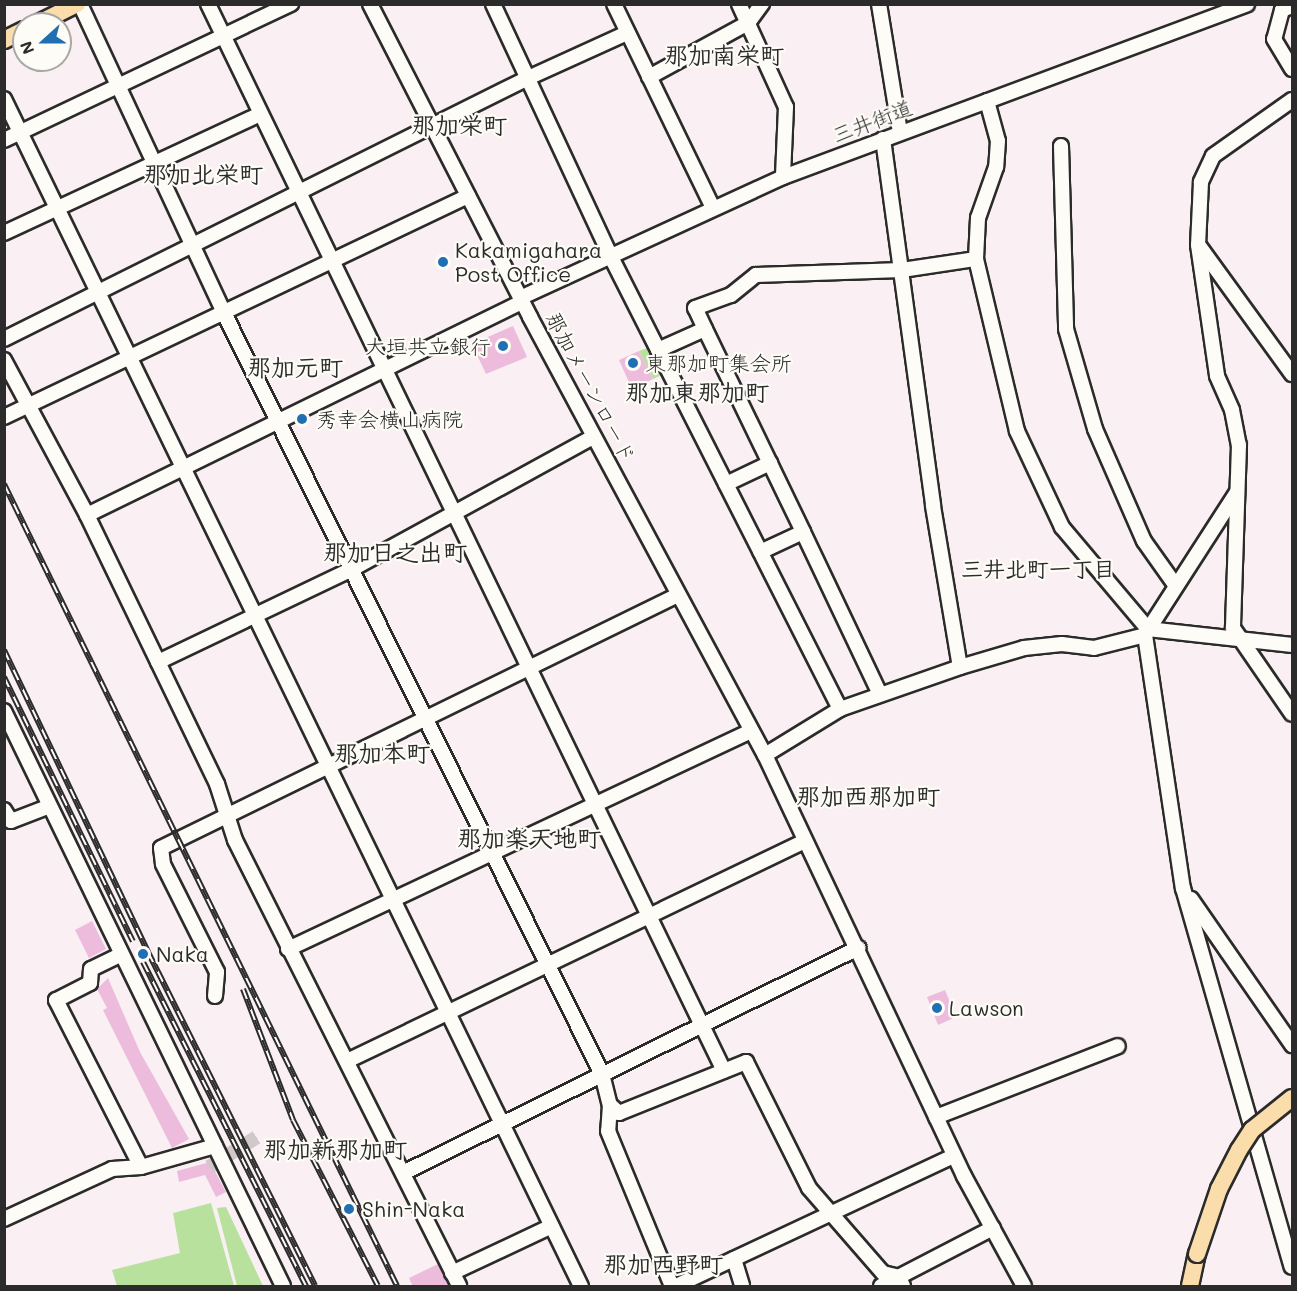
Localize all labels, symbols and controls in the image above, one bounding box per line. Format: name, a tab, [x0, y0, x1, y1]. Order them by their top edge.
north arrow	[12, 12, 72, 72]
text: N	[15, 38, 39, 57]
district label: 那加南栄町	[664, 41, 784, 69]
street label: 三井街道	[828, 94, 916, 148]
district label: 那加栄町	[411, 111, 507, 139]
district label: 那加北栄町	[143, 160, 263, 188]
place label: Kakamigahara Post Office	[455, 237, 602, 287]
marker: Kakamigahara Post Office	[436, 255, 450, 269]
street label: 那加メーンロード	[540, 307, 642, 467]
place label: 大垣共立銀行	[365, 333, 491, 359]
marker: 大垣共立銀行	[496, 339, 510, 353]
place label: 東那加町集会所	[645, 350, 792, 376]
district label: 那加元町	[247, 353, 343, 381]
marker: 東那加町集会所	[626, 356, 640, 370]
district label: 那加東那加町	[625, 378, 769, 406]
place label: 秀幸会横山病院	[316, 406, 463, 432]
marker: 秀幸会横山病院	[293, 410, 311, 428]
district label: 那加日之出町	[323, 538, 467, 566]
district label: 三井北町一丁目	[961, 556, 1115, 582]
district label: 那加本町	[334, 739, 430, 767]
district label: 那加西那加町	[796, 782, 940, 810]
district label: 那加楽天地町	[457, 824, 601, 852]
place label: Naka	[156, 941, 209, 967]
marker: Naka	[134, 945, 152, 963]
place label: Lawson	[949, 995, 1024, 1021]
marker: Lawson	[930, 1001, 944, 1015]
district label: 那加新那加町	[263, 1135, 407, 1163]
place label: Shin-Naka	[362, 1196, 465, 1222]
marker: Shin-Naka	[340, 1200, 358, 1218]
district label: 那加西野町	[603, 1250, 723, 1278]

